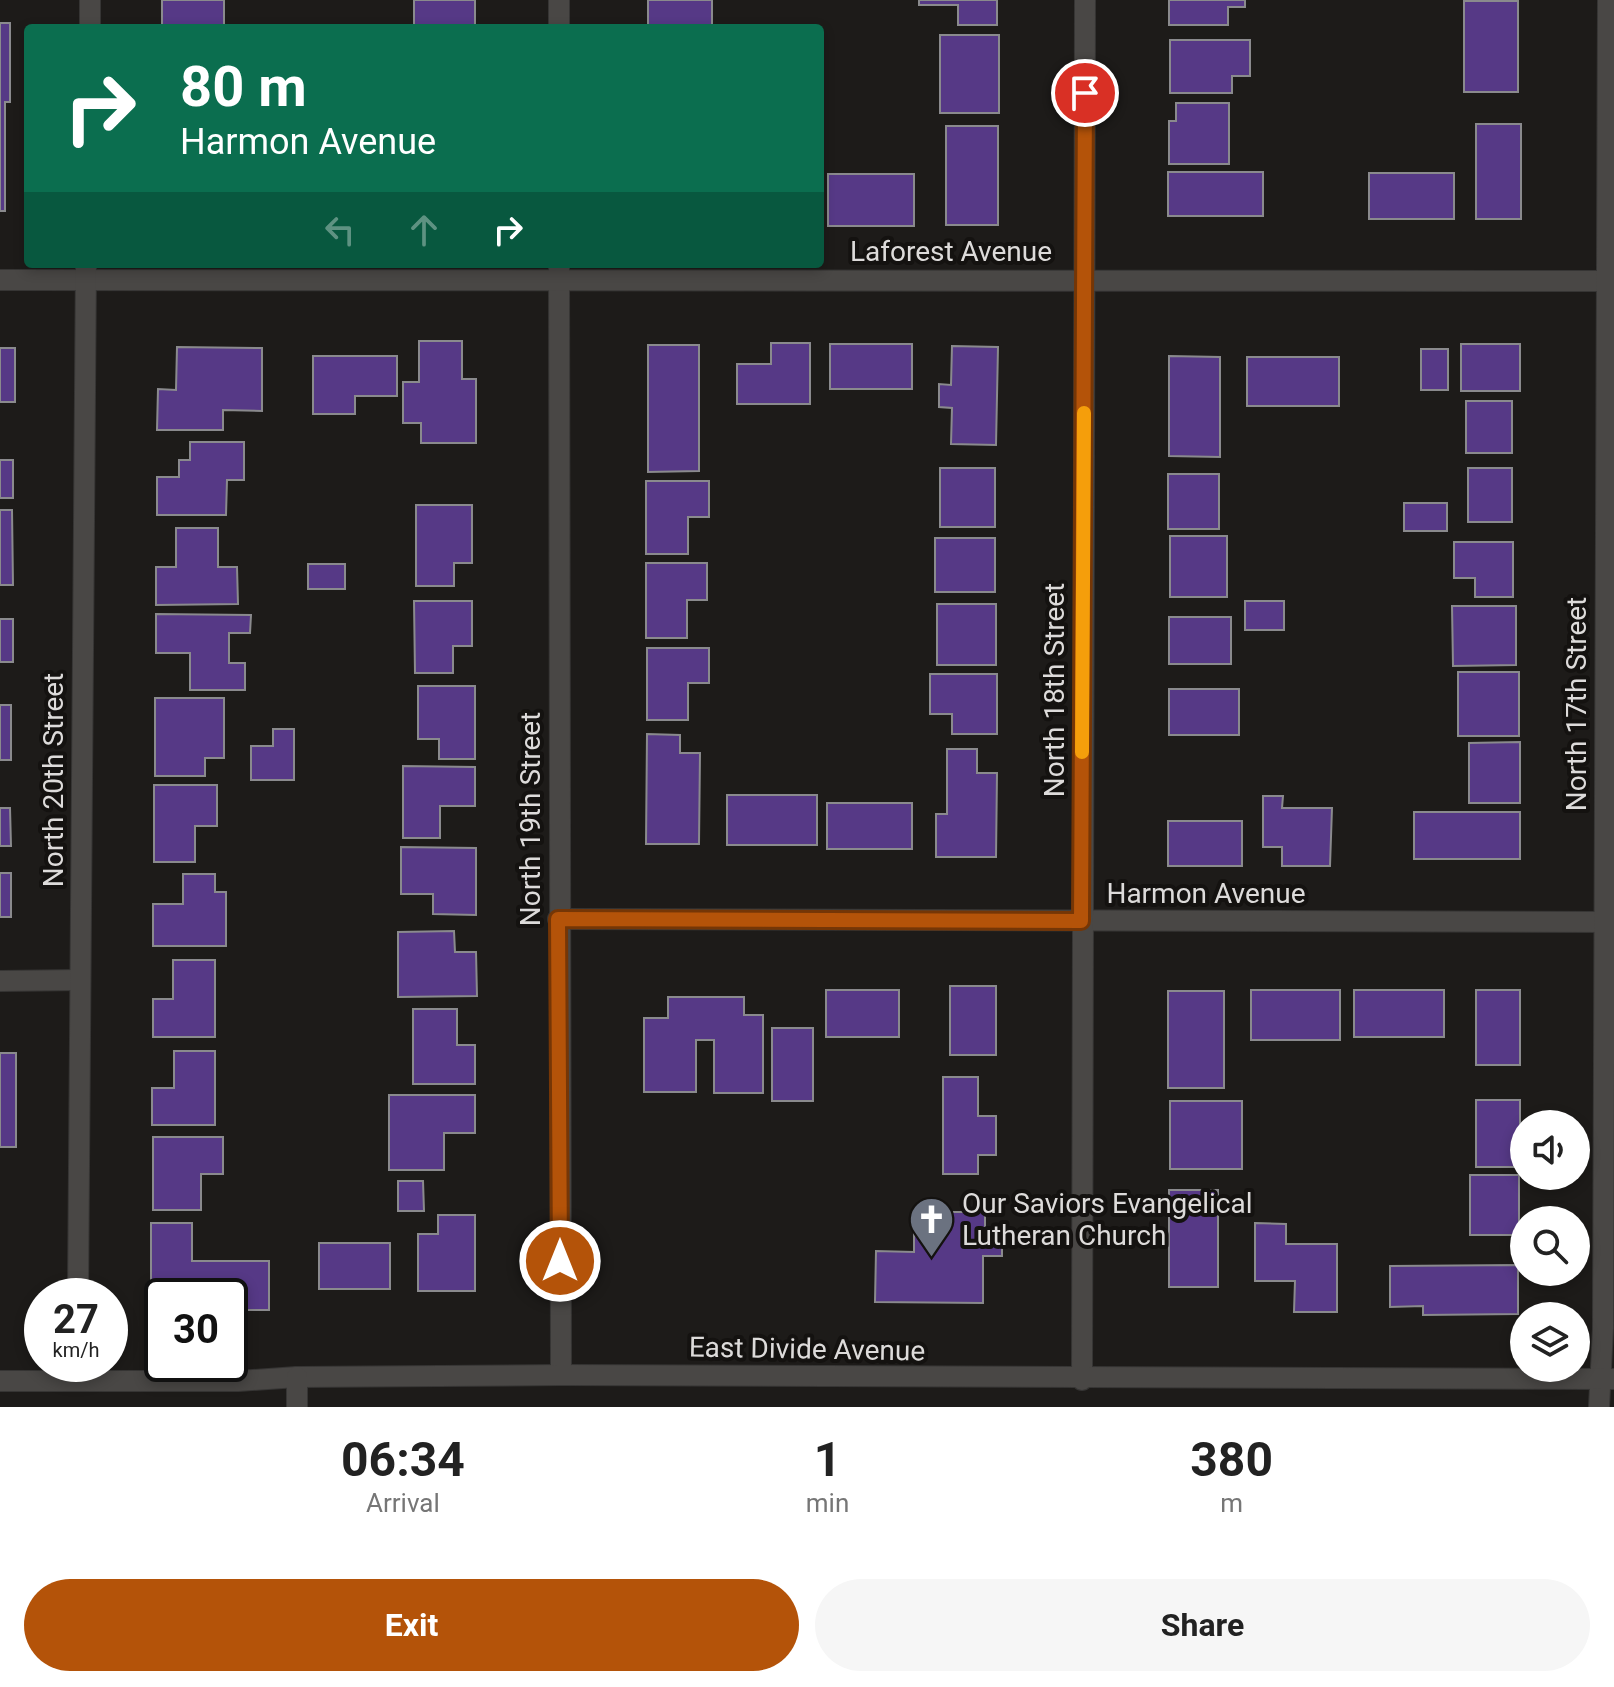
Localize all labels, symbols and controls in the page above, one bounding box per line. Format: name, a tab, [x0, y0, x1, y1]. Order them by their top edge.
text: 80 m	[180, 54, 307, 120]
icon: right	[48, 56, 152, 160]
pin	[1051, 59, 1119, 127]
icon: arrive	[1063, 71, 1107, 115]
text: Harmon Avenue	[180, 121, 436, 163]
icon: left	[318, 208, 362, 252]
icon: ahead	[402, 208, 446, 252]
icon: right	[486, 208, 530, 252]
street label: Laforest Avenue	[850, 235, 1052, 268]
street label: North 18th Street	[1038, 583, 1071, 797]
street label: North 17th Street	[1560, 597, 1593, 811]
street label: North 20th Street	[37, 673, 70, 887]
street label: North 19th Street	[514, 712, 547, 926]
street label: Harmon Avenue	[1106, 877, 1306, 910]
map controls	[1510, 1110, 1590, 1382]
button: sound	[1510, 1110, 1590, 1190]
place label: Our Saviors Evangelical Lutheran Church	[962, 1187, 1253, 1252]
church icon: Our Saviors Evangelical Lutheran Church	[907, 1195, 955, 1258]
button: search	[1510, 1206, 1590, 1286]
position arrow	[518, 1219, 602, 1303]
speed limit sign: 30	[144, 1278, 248, 1382]
text: 27	[53, 1296, 99, 1343]
button: layers	[1510, 1302, 1590, 1382]
street label: East Divide Avenue	[689, 1330, 925, 1368]
text: km/h	[53, 1338, 99, 1362]
text: 06:34	[341, 1431, 465, 1488]
text: 1	[814, 1431, 841, 1488]
text: 380	[1190, 1431, 1273, 1488]
text: Arrival	[366, 1488, 440, 1518]
text: min	[806, 1488, 849, 1518]
text: m	[1220, 1488, 1243, 1518]
button: Exit	[24, 1579, 799, 1671]
button: Share	[815, 1579, 1590, 1671]

